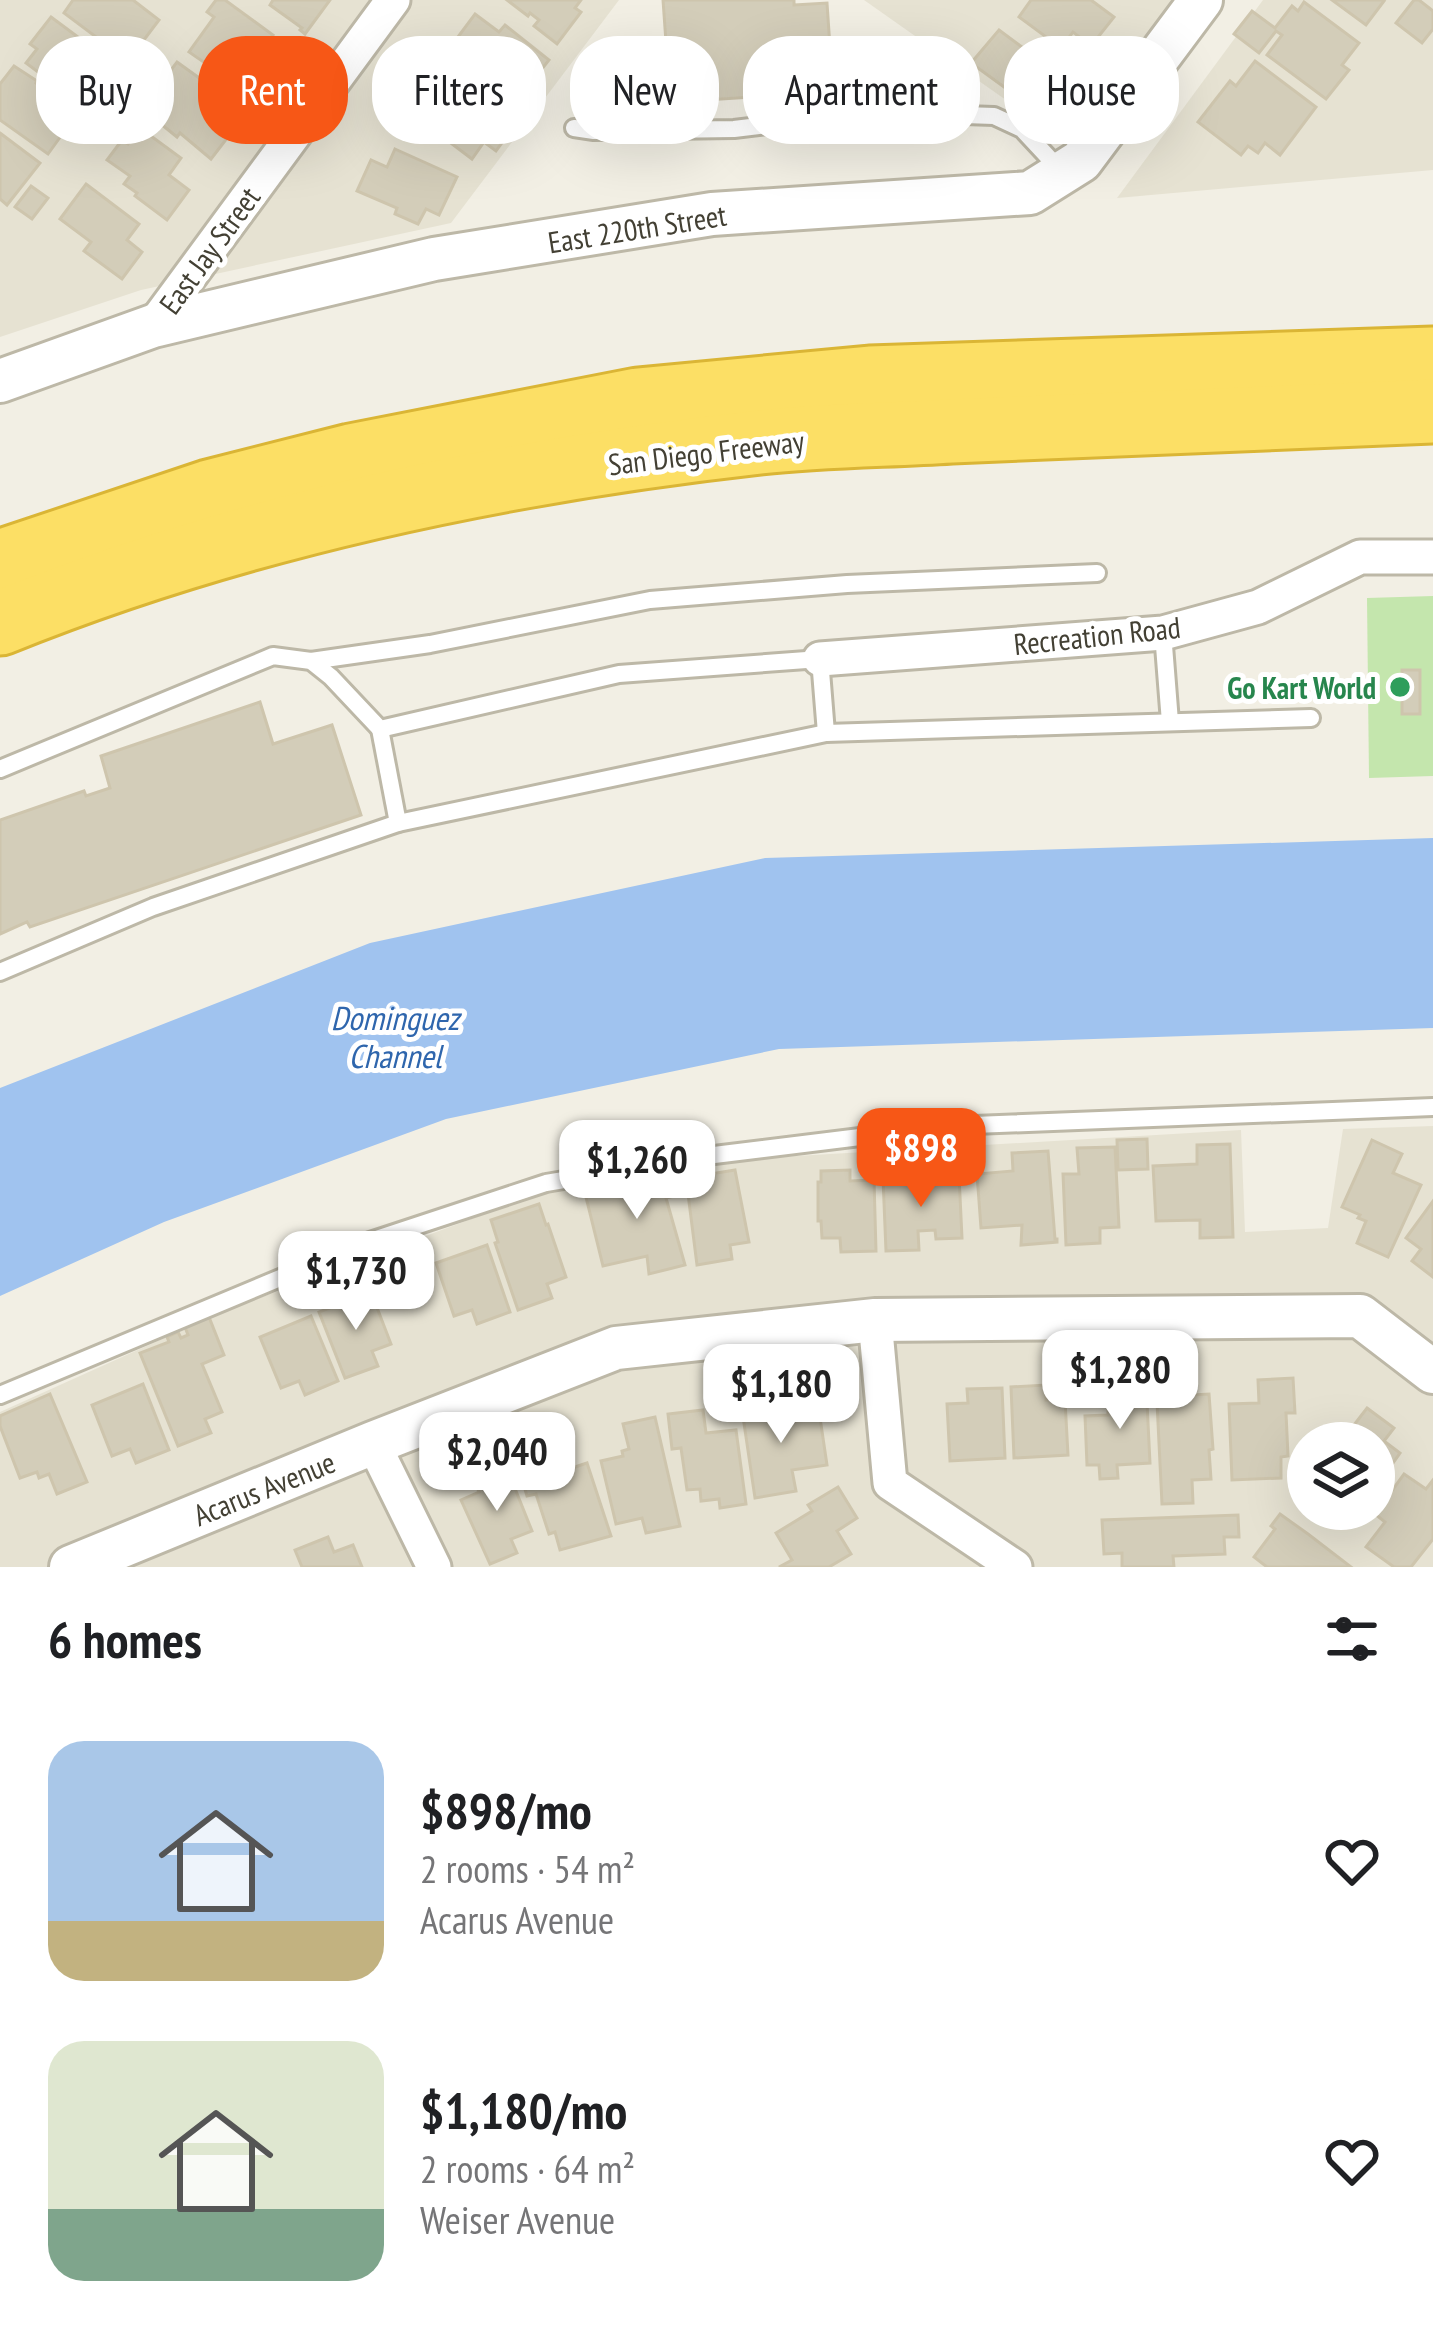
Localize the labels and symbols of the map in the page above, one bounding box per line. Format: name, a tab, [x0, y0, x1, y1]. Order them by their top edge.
street label: East Jay Street	[150, 178, 269, 321]
street label: East 220th Street	[545, 195, 730, 261]
street label: San Diego Freeway	[606, 421, 807, 483]
street label: Recreation Road	[1012, 607, 1182, 663]
place label: Go Kart World	[1227, 668, 1376, 707]
marker: Go Kart World	[1387, 674, 1413, 700]
water label: Dominguez Channel	[331, 996, 462, 1077]
pin: $898	[850, 1108, 992, 1210]
pin: $1,260	[539, 1120, 735, 1222]
pin: $1,730	[258, 1231, 454, 1333]
pin: $1,280	[1022, 1330, 1218, 1432]
pin: $1,180	[683, 1344, 879, 1446]
pin: $2,040	[399, 1412, 595, 1514]
street label: Acarus Avenue	[187, 1442, 341, 1534]

